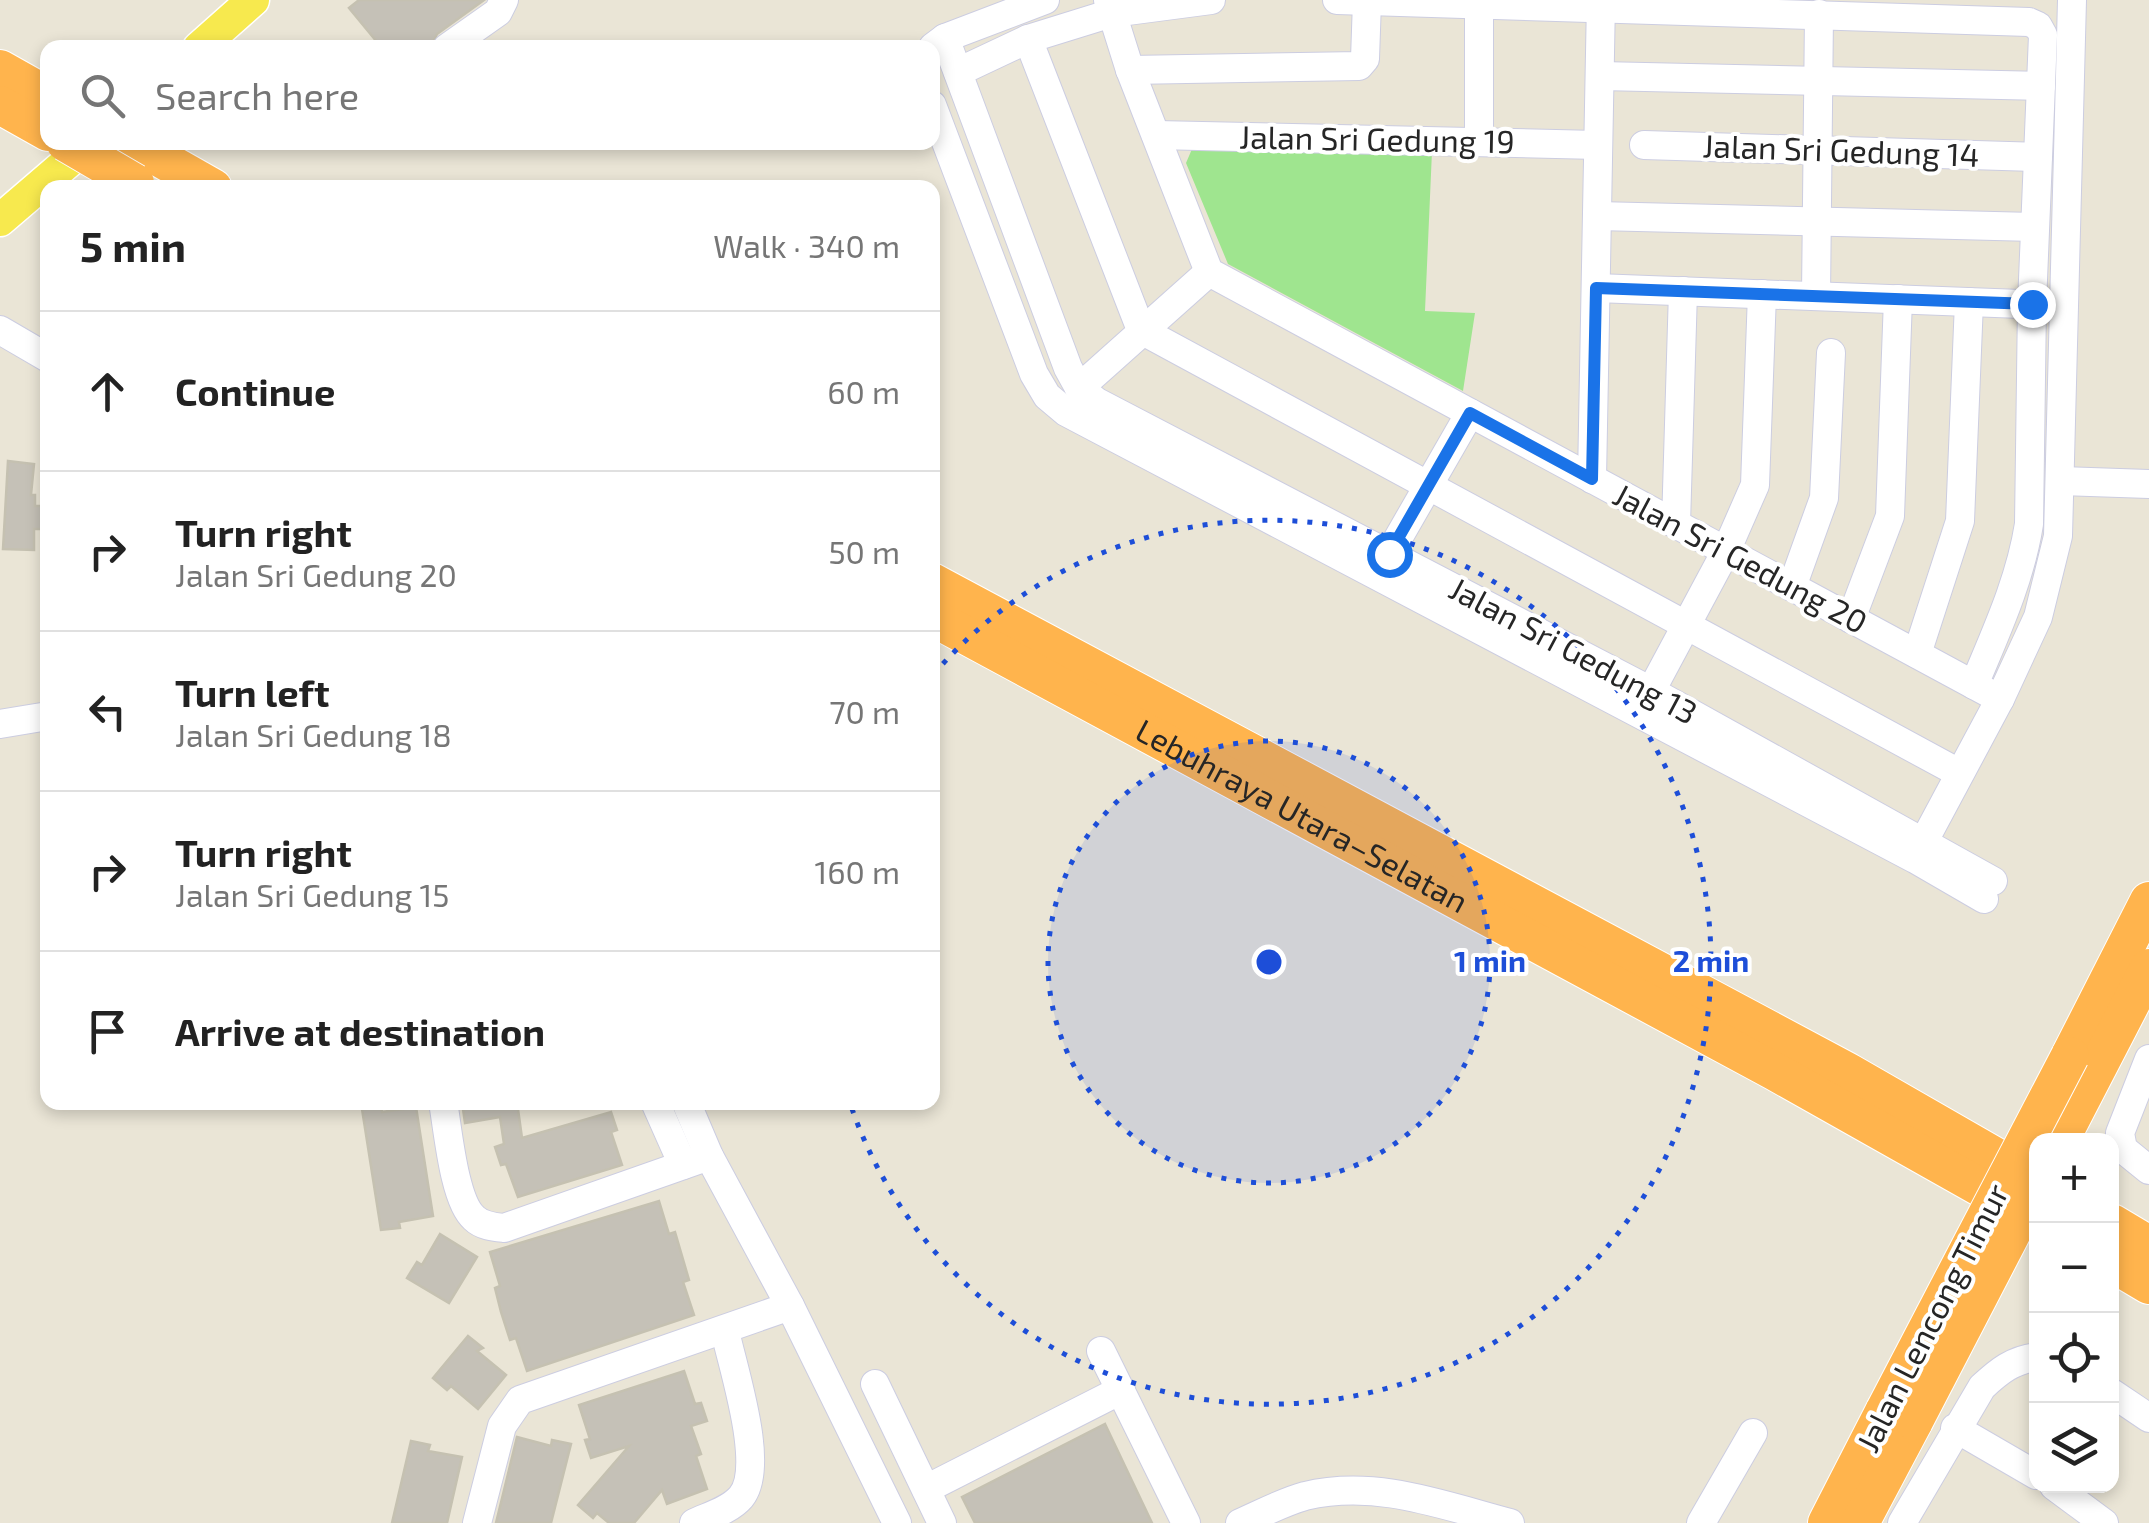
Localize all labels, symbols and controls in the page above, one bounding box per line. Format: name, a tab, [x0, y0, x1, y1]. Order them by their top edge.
search box	[40, 40, 940, 150]
icon: search	[75, 68, 130, 123]
text: Search here	[155, 72, 359, 118]
street label: Jalan Sri Gedung 19	[1239, 117, 1515, 159]
street label: Jalan Sri Gedung 14	[1702, 125, 1980, 173]
text: 5 min	[80, 220, 186, 270]
text: Walk · 340 m	[713, 226, 900, 264]
route end	[2010, 282, 2056, 328]
icon: ahead	[80, 364, 135, 419]
text: Continue	[175, 368, 335, 414]
text: 60 m	[827, 372, 900, 410]
street label: Jalan Sri Gedung 20	[1608, 474, 1874, 640]
text: Turn right	[175, 509, 352, 555]
icon: right	[80, 524, 135, 579]
text: 50 m	[828, 532, 900, 570]
route start	[1367, 532, 1413, 578]
text: Jalan Sri Gedung 20	[175, 555, 457, 593]
street label: Jalan Sri Gedung 13	[1444, 568, 1704, 731]
text: Turn left	[175, 669, 330, 715]
icon: left	[80, 684, 135, 739]
text: 70 m	[829, 692, 900, 730]
street label: Lebuhraya Utara–Selatan	[1130, 710, 1475, 919]
text: Jalan Sri Gedung 18	[175, 715, 452, 753]
text: Turn right	[175, 829, 352, 875]
icon: right	[80, 844, 135, 899]
text: 160 m	[814, 852, 900, 890]
text: Jalan Sri Gedung 15	[175, 875, 449, 913]
text: 1 min	[1454, 942, 1526, 978]
text: 2 min	[1673, 942, 1749, 978]
centre of rings	[1251, 944, 1287, 980]
icon: arrive	[80, 1004, 135, 1059]
text: Arrive at destination	[175, 1008, 545, 1054]
map controls	[2029, 1133, 2119, 1493]
button: +	[2029, 1133, 2119, 1223]
street label: Jalan Lencong Timur	[1847, 1177, 2015, 1457]
button: −	[2029, 1223, 2119, 1313]
button: locate	[2029, 1313, 2119, 1403]
button: layers	[2029, 1403, 2119, 1493]

